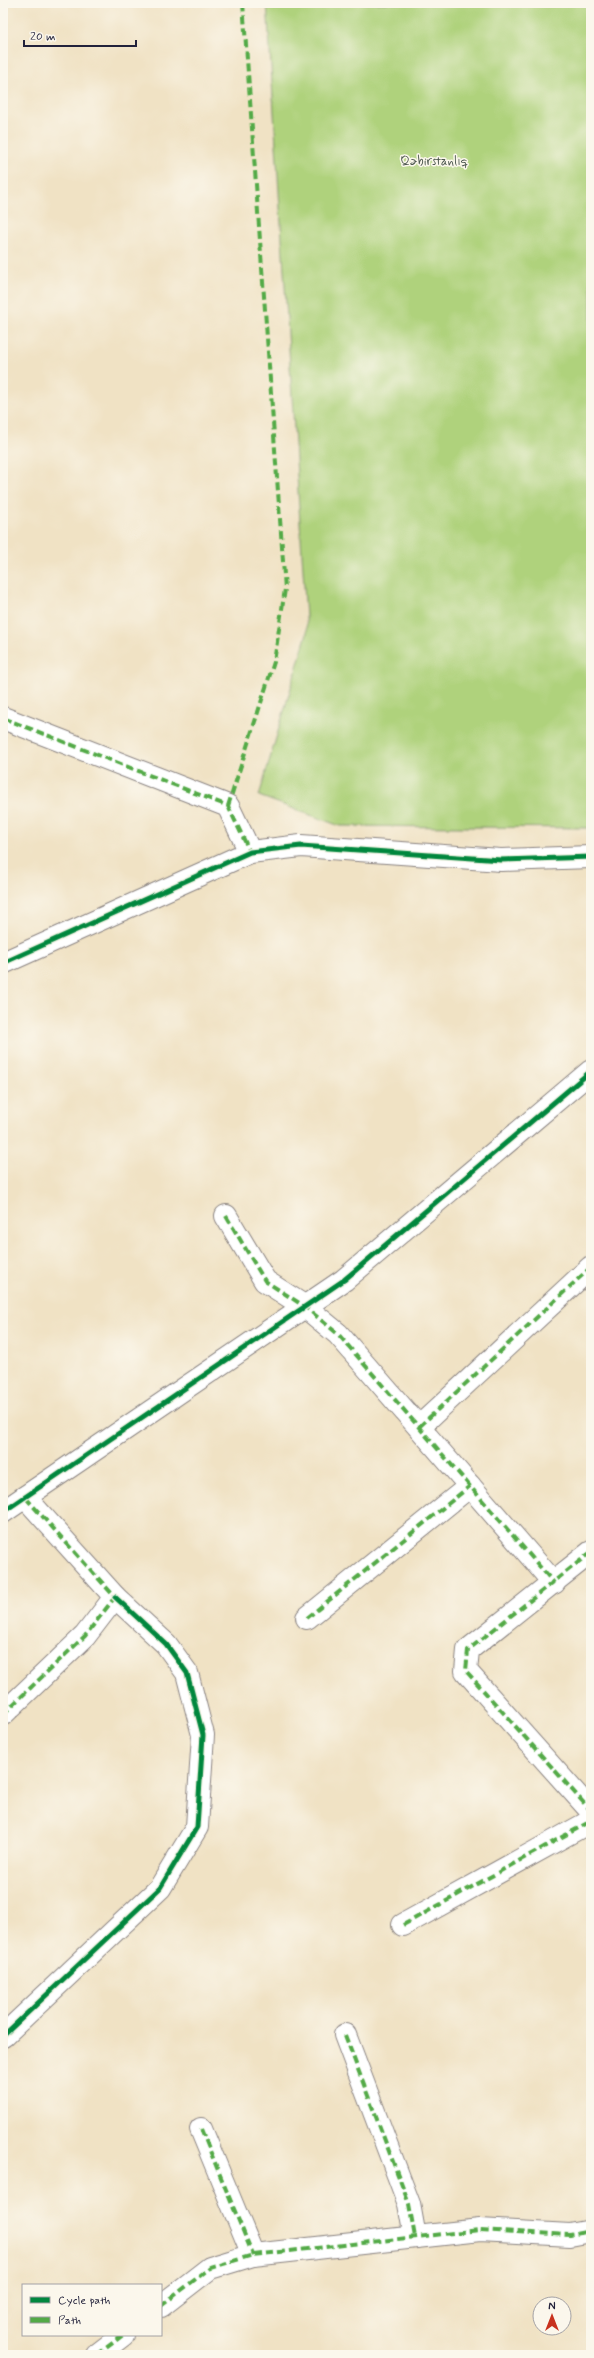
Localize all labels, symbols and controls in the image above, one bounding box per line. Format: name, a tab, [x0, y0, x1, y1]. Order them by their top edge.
scale bar	[24, 22, 136, 48]
text: 20 m	[30, 29, 56, 45]
park label: Qəbirstanlıq	[400, 153, 468, 170]
legend	[22, 2284, 162, 2336]
text: Cycle path	[58, 2293, 110, 2309]
north arrow	[532, 2296, 572, 2336]
text: N	[548, 2300, 556, 2314]
text: Path	[58, 2313, 81, 2329]

